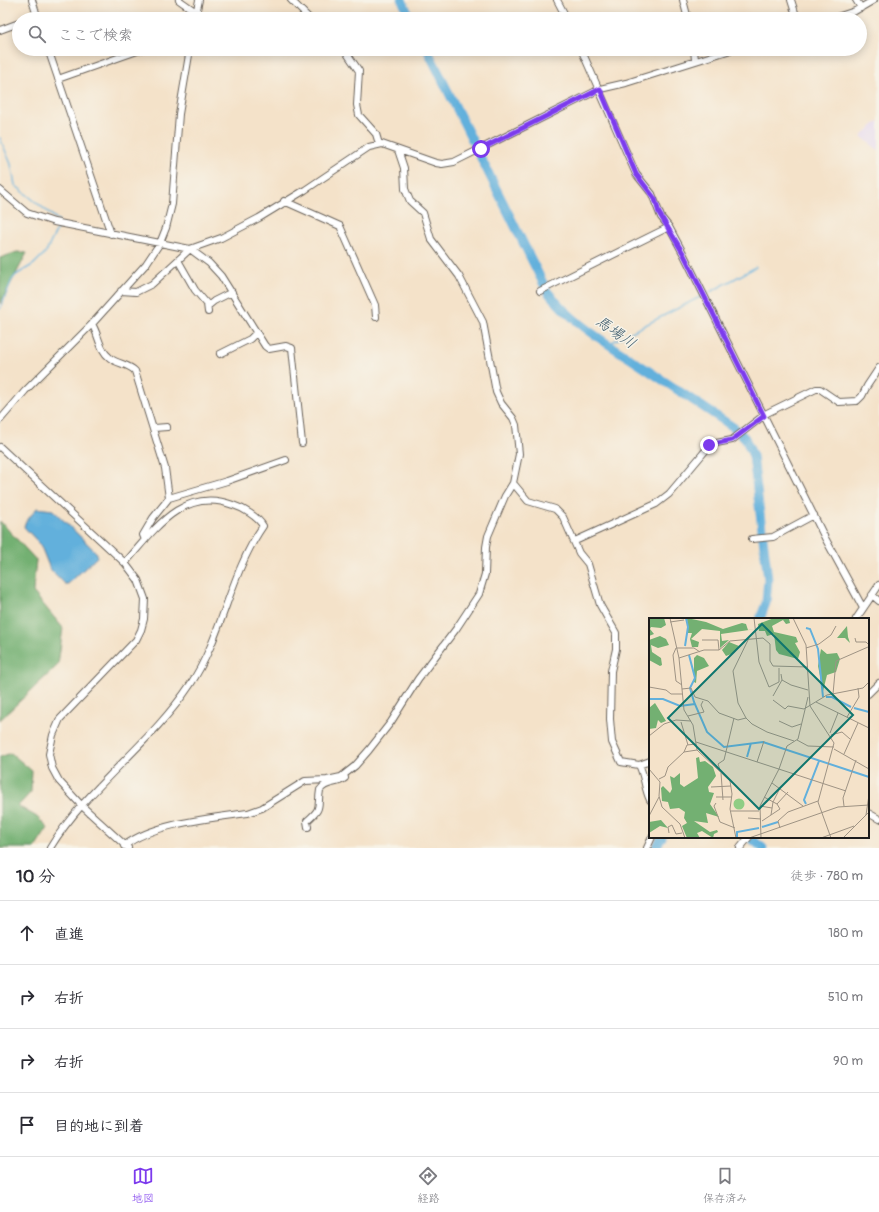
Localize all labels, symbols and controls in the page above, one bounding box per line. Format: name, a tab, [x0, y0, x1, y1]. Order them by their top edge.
search box	[12, 12, 867, 56]
icon: search	[26, 23, 48, 45]
text: ここで検索	[58, 26, 133, 45]
route start	[472, 140, 490, 158]
water label: 馬場川	[592, 312, 640, 353]
route end	[700, 436, 718, 454]
inset map	[649, 618, 869, 838]
text: 10 分	[16, 866, 55, 887]
text: 徒歩 · 780 m	[790, 868, 863, 884]
icon: ahead	[16, 922, 38, 944]
text: 直進	[54, 925, 84, 944]
text: 180 m	[828, 925, 863, 941]
icon: right	[16, 986, 38, 1008]
text: 右折	[54, 989, 84, 1008]
text: 510 m	[828, 989, 863, 1005]
icon: right	[16, 1050, 38, 1072]
text: 右折	[54, 1053, 84, 1072]
text: 90 m	[833, 1053, 863, 1069]
icon: arrive	[16, 1114, 38, 1136]
text: 目的地に到着	[54, 1117, 144, 1136]
tab: 地図	[132, 1165, 154, 1205]
tab: 経路	[417, 1165, 439, 1205]
tab: 保存済み	[703, 1165, 747, 1205]

